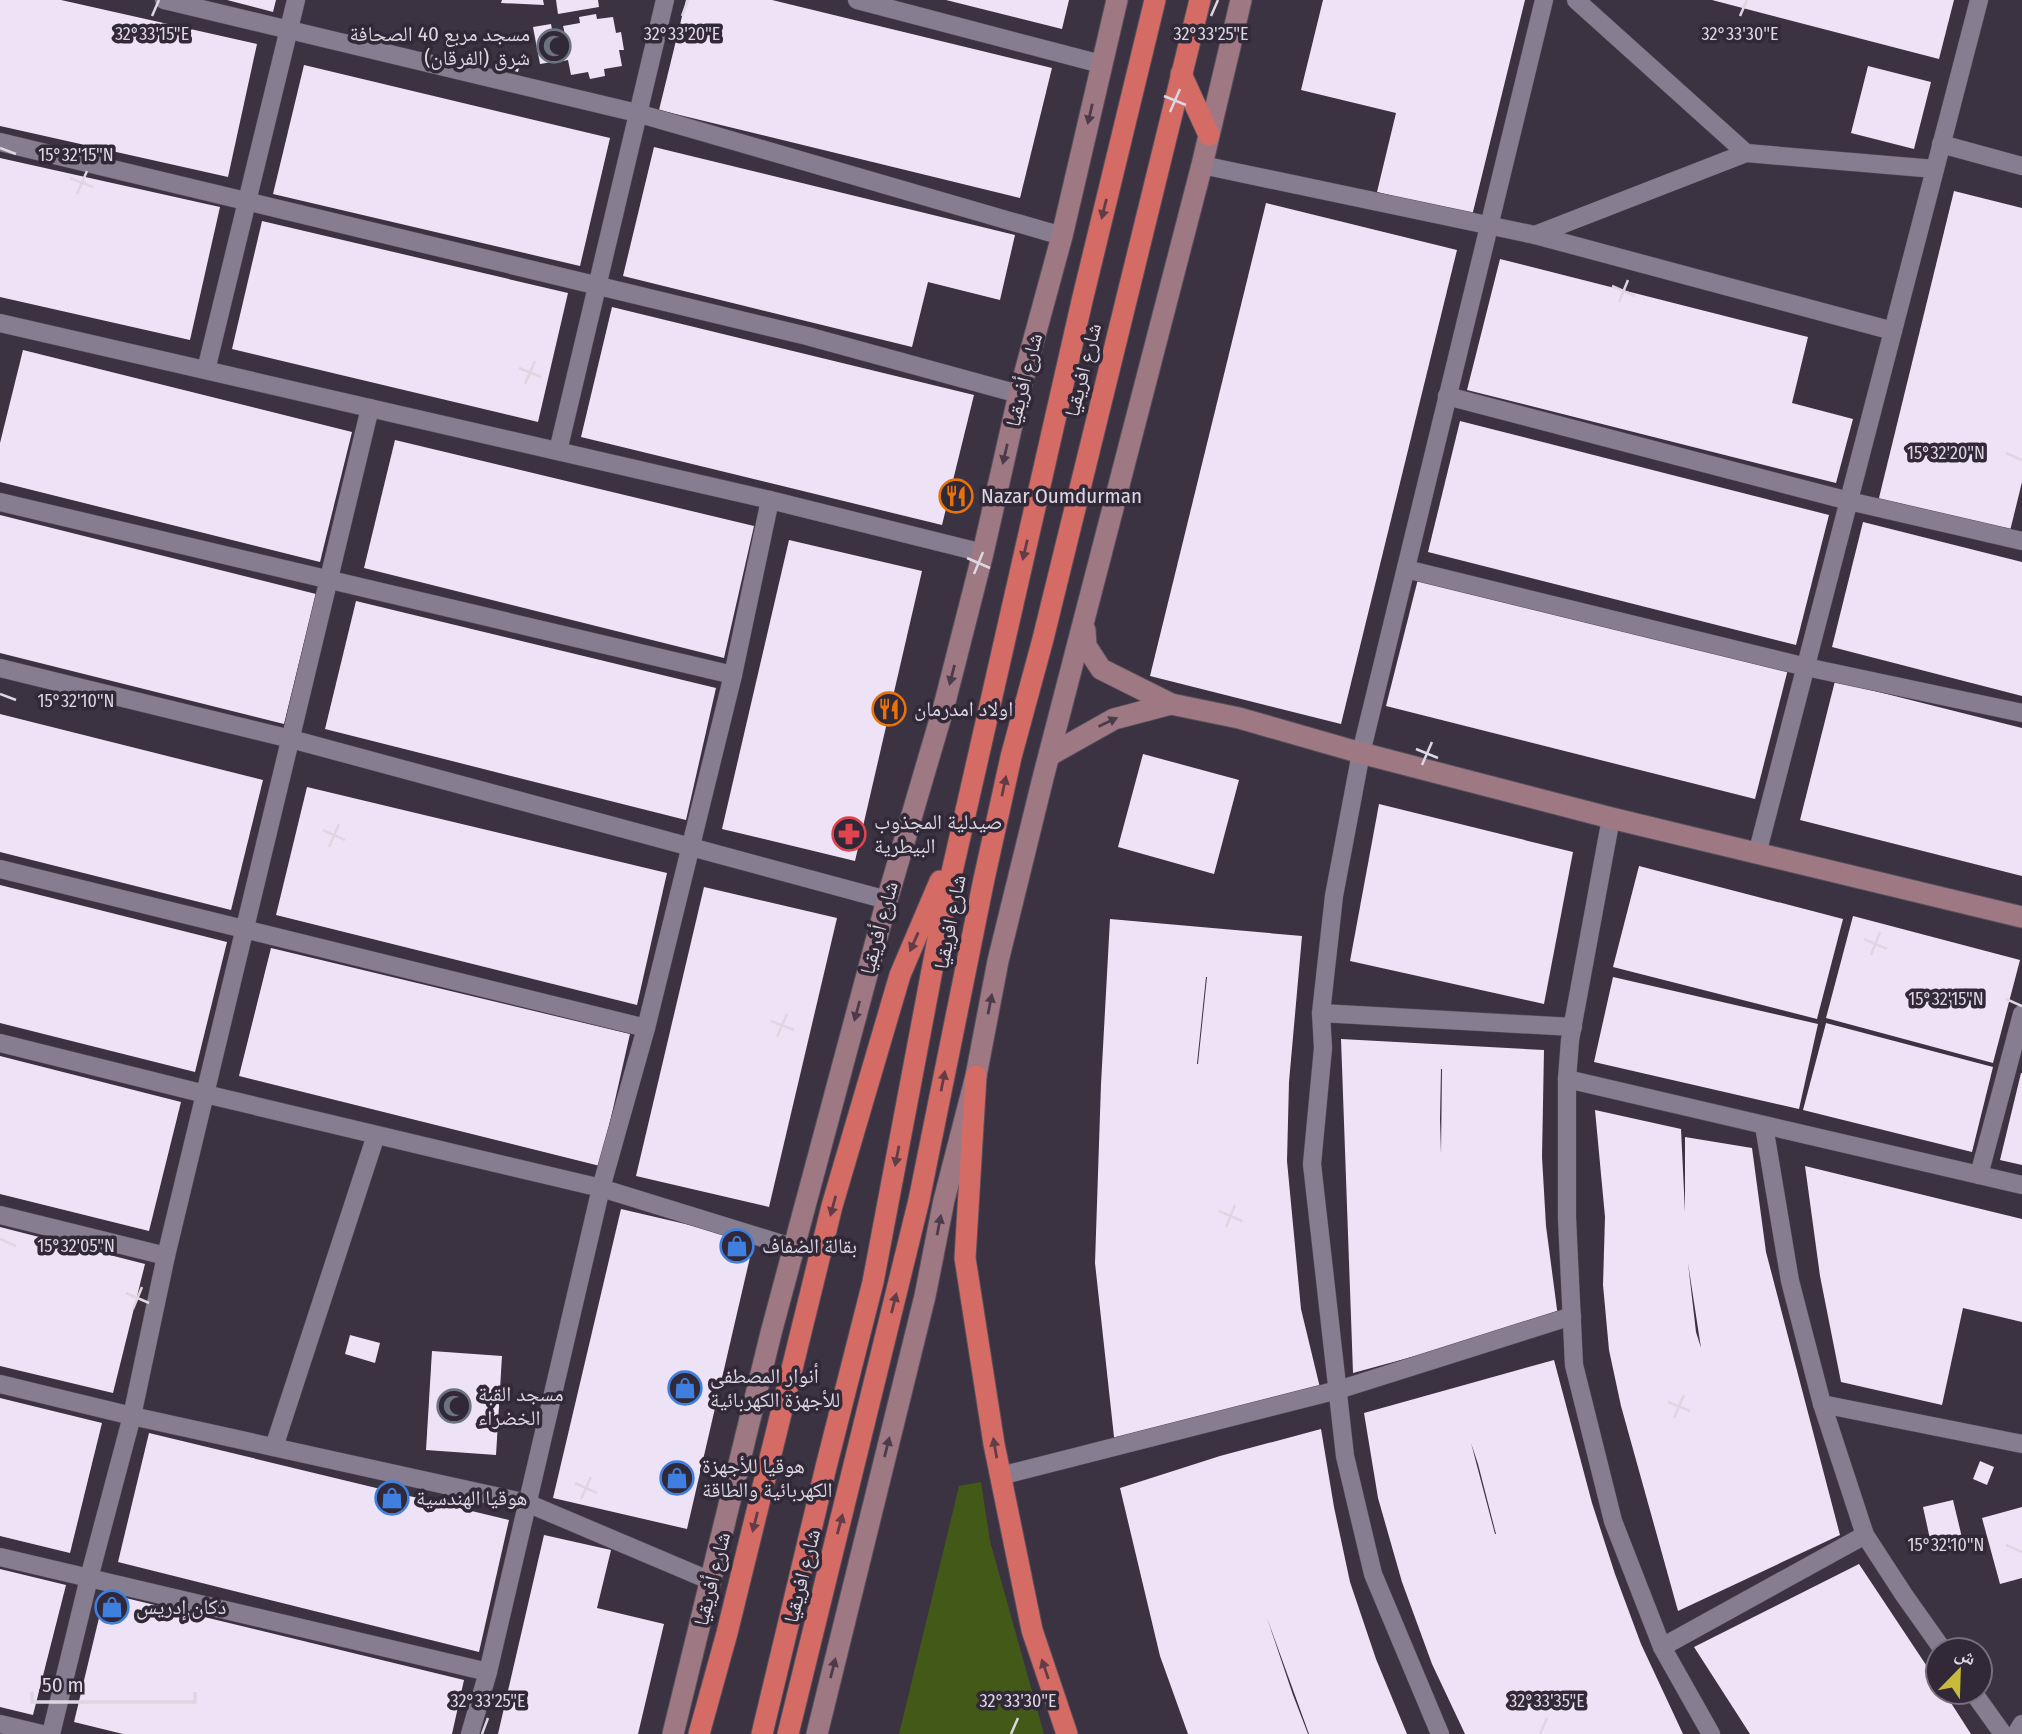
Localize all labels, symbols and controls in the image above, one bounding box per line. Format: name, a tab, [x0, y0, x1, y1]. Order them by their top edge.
place label: مسجد مربع 40 الصحافة شرق (الفرقان)	[349, 21, 530, 71]
text: 32°33'15"E	[115, 23, 189, 45]
text: 32°33'20"E	[644, 23, 720, 45]
text: 32°33'25"E	[1173, 23, 1249, 45]
text: 32°33'30"E	[1702, 23, 1778, 45]
mosque icon: مسجد مربع 40 الصحافة شرق (الفرقان)	[535, 27, 573, 65]
one-way arrow	[1084, 103, 1095, 125]
text: 15°32'15"N	[38, 144, 114, 166]
one-way arrow	[1099, 198, 1110, 220]
street label: شارع افريقيا	[1059, 321, 1107, 419]
street label: شارع أفريقيا	[1000, 331, 1048, 429]
text: 15°32'20"N	[1907, 442, 1985, 464]
one-way arrow	[1000, 443, 1011, 465]
restaurant icon: Nazar Oumdurman	[937, 477, 975, 515]
place label: Nazar Oumdurman	[981, 483, 1142, 509]
one-way arrow	[1020, 539, 1031, 561]
one-way arrow	[946, 664, 957, 686]
text: 15°32'10"N	[37, 690, 115, 712]
restaurant icon: اولاد امدرمان	[870, 690, 908, 728]
place label: اولاد امدرمان	[914, 696, 1013, 722]
one-way arrow	[1098, 716, 1118, 728]
one-way arrow	[999, 775, 1010, 797]
place label: صيدلية المجذوب البيطرية	[874, 809, 1003, 859]
pharmacy icon: صيدلية المجذوب البيطرية	[830, 815, 868, 853]
street label: شارع افريقيا	[928, 873, 972, 971]
street label: شارع أفريقيا	[854, 879, 904, 977]
one-way arrow	[908, 931, 919, 952]
text: 15°32'15"N	[1908, 988, 1984, 1010]
one-way arrow	[985, 993, 996, 1015]
one-way arrow	[851, 1001, 862, 1023]
one-way arrow	[938, 1070, 949, 1092]
one-way arrow	[891, 1145, 902, 1167]
one-way arrow	[827, 1195, 838, 1217]
one-way arrow	[934, 1214, 945, 1236]
shop icon: بقالة الضفاف	[718, 1227, 756, 1265]
place label: بقالة الضفاف	[762, 1233, 857, 1259]
text: 15°32'05"N	[37, 1235, 115, 1257]
one-way arrow	[889, 1292, 900, 1314]
place label: أنوار المصطفى للأجهزة الكهربائية	[710, 1363, 840, 1413]
shop icon: أنوار المصطفى للأجهزة الكهربائية	[666, 1369, 704, 1407]
place label: مسجد القبة الخضراء	[478, 1381, 564, 1431]
mosque icon: مسجد القبة الخضراء	[435, 1387, 473, 1425]
one-way arrow	[882, 1436, 893, 1458]
one-way arrow	[989, 1437, 1000, 1459]
place label: هوقيا للأجهزة الكهربائية والطاقة	[702, 1453, 833, 1503]
shop icon: هوقيا للأجهزة الكهربائية والطاقة	[658, 1459, 696, 1497]
shop icon: هوقيا الهندسية	[373, 1479, 411, 1517]
place label: هوقيا الهندسية	[416, 1485, 528, 1511]
one-way arrow	[749, 1511, 760, 1533]
one-way arrow	[835, 1513, 846, 1535]
street label: شارع افريقيا	[778, 1527, 826, 1625]
street label: شارع أفريقيا	[688, 1530, 736, 1628]
text: 15°32'10"N	[1907, 1534, 1985, 1556]
shop icon: دكان إدريس	[93, 1588, 131, 1626]
place label: دكان إدريس	[136, 1594, 226, 1621]
north arrow	[1924, 1636, 1994, 1706]
text: ش	[1952, 1641, 1979, 1670]
one-way arrow	[828, 1657, 839, 1679]
one-way arrow	[1039, 1659, 1050, 1680]
scale bar	[32, 1660, 194, 1704]
text: 50 m	[42, 1672, 84, 1698]
text: 32°33'25"E	[450, 1690, 526, 1712]
text: 32°33'30"E	[980, 1690, 1056, 1712]
text: 32°33'35"E	[1509, 1690, 1585, 1712]

